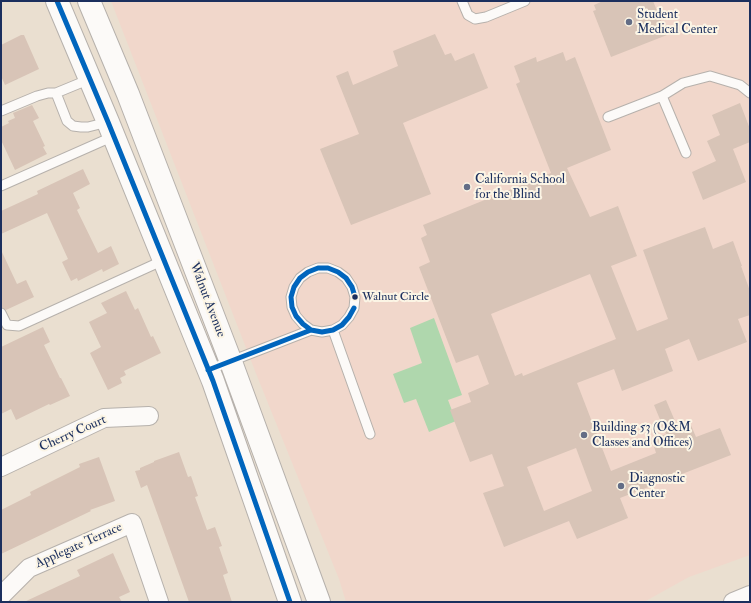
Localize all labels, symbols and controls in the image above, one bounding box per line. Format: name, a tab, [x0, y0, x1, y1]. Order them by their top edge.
place label: Student Medical Center	[637, 7, 717, 38]
marker: Student Medical Center	[624, 17, 634, 27]
place label: California School for the Blind	[475, 172, 565, 203]
marker: California School for the Blind	[462, 182, 472, 192]
street label: Walnut Avenue	[186, 260, 228, 340]
place label: Walnut Circle	[362, 290, 429, 304]
marker: Walnut Circle	[350, 292, 360, 302]
street label: Cherry Court	[37, 412, 109, 456]
place label: Building 53 (O&M Classes and Offices)	[592, 420, 692, 451]
marker: Building 53 (O&M Classes and Offices)	[579, 430, 589, 440]
place label: Diagnostic Center	[629, 471, 685, 502]
marker: Diagnostic Center	[616, 481, 626, 491]
street label: Applegate Terrace	[33, 520, 125, 572]

